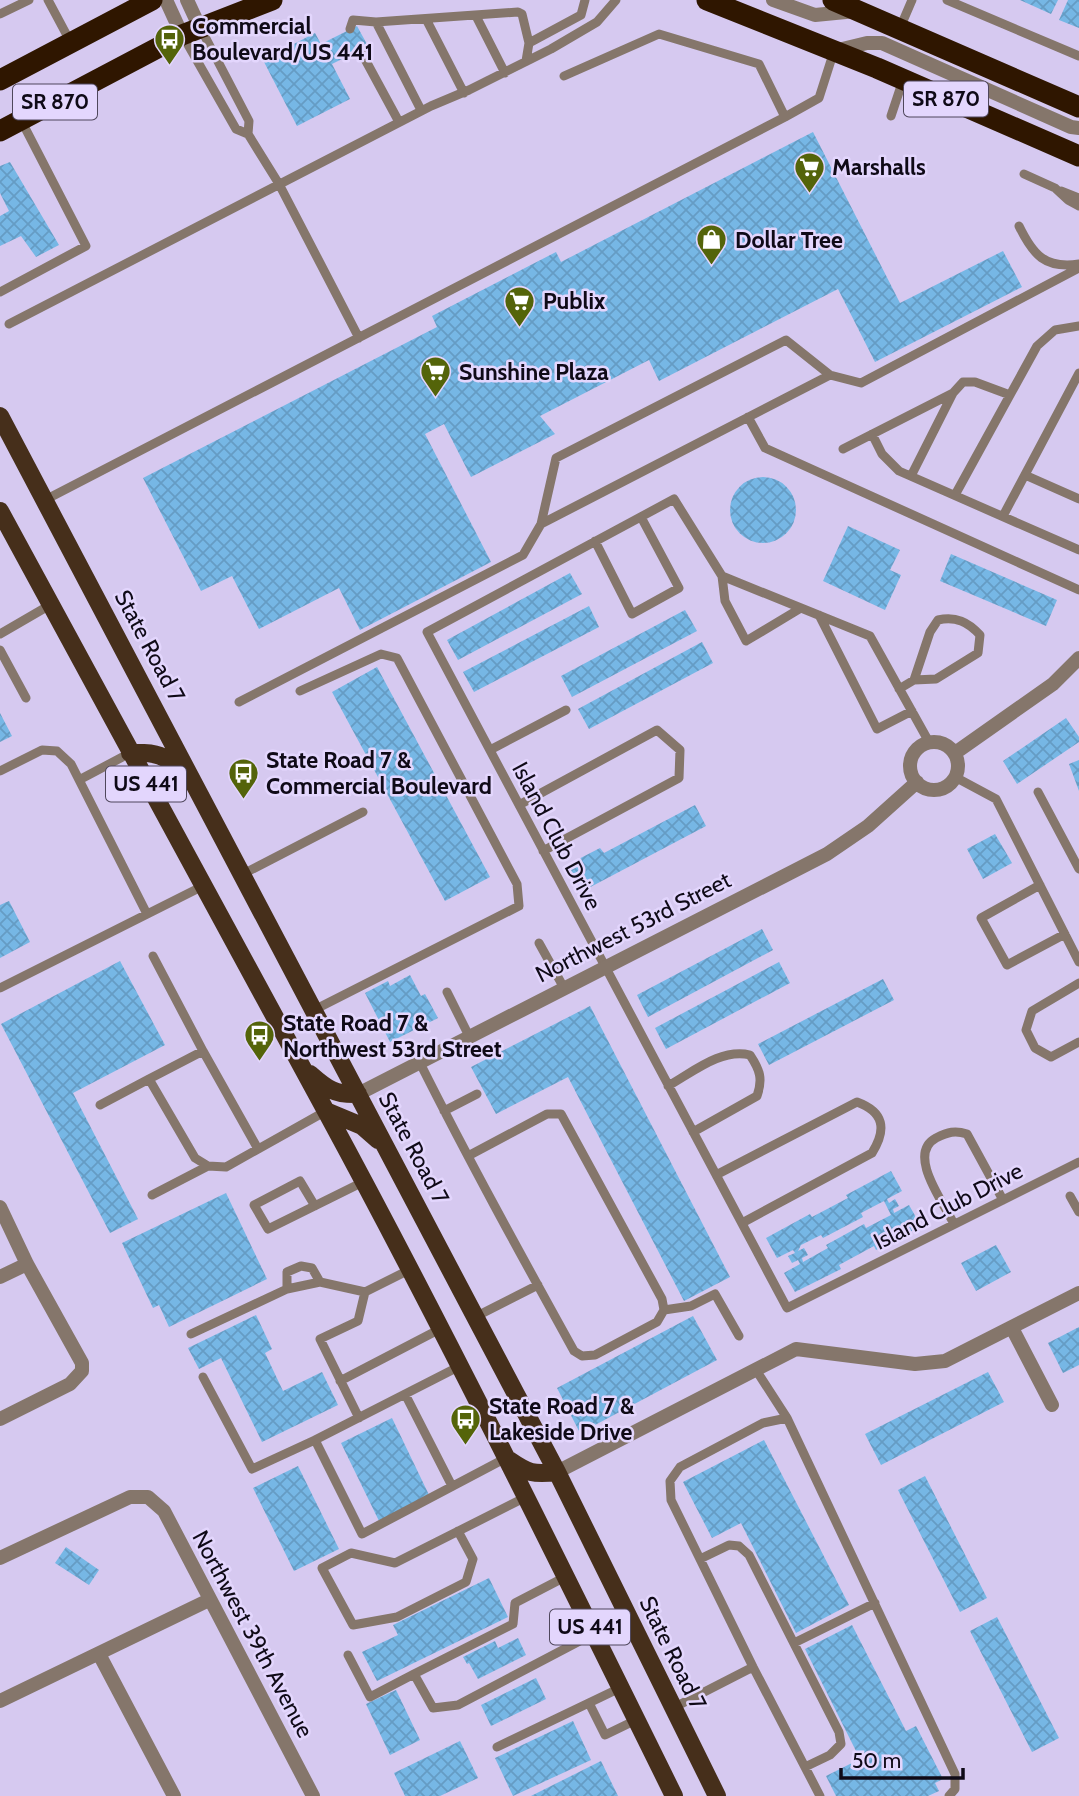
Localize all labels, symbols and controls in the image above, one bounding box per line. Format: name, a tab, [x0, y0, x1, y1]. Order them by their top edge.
place label: Commercial Boulevard/US 441	[192, 12, 373, 66]
bus stop icon: Commercial Boulevard/US 441	[152, 22, 186, 66]
road number: SR 870	[904, 82, 988, 116]
road number: SR 870	[13, 84, 97, 119]
supermarket icon: Marshalls	[792, 150, 826, 194]
place label: Marshalls	[832, 153, 926, 181]
shop icon: Dollar Tree	[695, 223, 729, 267]
place label: Dollar Tree	[735, 226, 843, 254]
supermarket icon: Publix	[503, 284, 537, 328]
place label: Publix	[543, 287, 606, 315]
supermarket icon: Sunshine Plaza	[419, 355, 453, 399]
place label: Sunshine Plaza	[459, 358, 609, 386]
street label: State Road 7	[109, 585, 191, 707]
place label: State Road 7 & Commercial Boulevard	[266, 746, 492, 800]
bus stop icon: State Road 7 & Commercial Boulevard	[226, 756, 260, 800]
street label: Island Club Drive	[506, 757, 608, 915]
road number: US 441	[106, 766, 186, 802]
street label: Northwest 53rd Street	[531, 865, 736, 988]
place label: State Road 7 & Northwest 53rd Street	[283, 1009, 502, 1063]
bus stop icon: State Road 7 & Northwest 53rd Street	[243, 1019, 277, 1063]
street label: State Road 7	[373, 1087, 455, 1209]
street label: Island Club Drive	[869, 1156, 1027, 1256]
place label: State Road 7 & Lakeside Drive	[489, 1392, 635, 1446]
bus stop icon: State Road 7 & Lakeside Drive	[449, 1402, 483, 1446]
street label: Northwest 39th Avenue	[187, 1526, 320, 1743]
street label: State Road 7	[633, 1592, 713, 1715]
road number: US 441	[550, 1610, 630, 1644]
scale bar	[841, 1736, 964, 1780]
text: 50 m	[852, 1748, 901, 1773]

